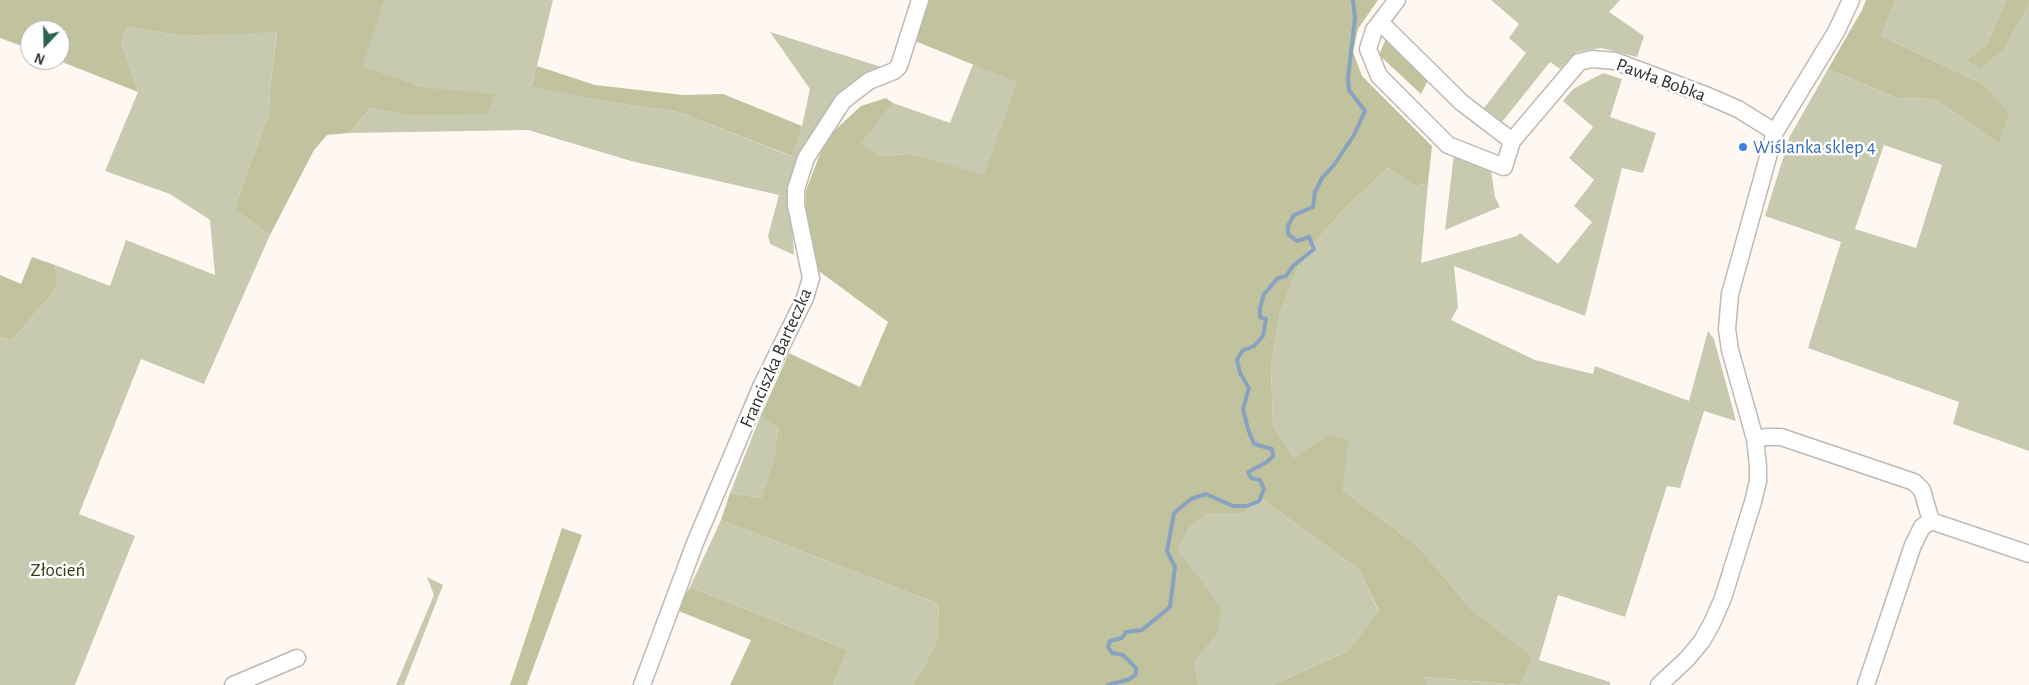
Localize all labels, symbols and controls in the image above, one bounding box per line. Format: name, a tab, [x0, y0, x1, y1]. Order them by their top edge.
north arrow	[20, 20, 70, 70]
text: N	[33, 50, 47, 66]
street label: Pawła Bobka	[1613, 53, 1709, 107]
place label: Wiślanka sklep 4	[1753, 136, 1876, 158]
marker: Wiślanka sklep 4	[1737, 141, 1749, 153]
street label: Franciszka Barteczka	[735, 285, 817, 431]
park label: Złocień	[31, 559, 85, 581]

